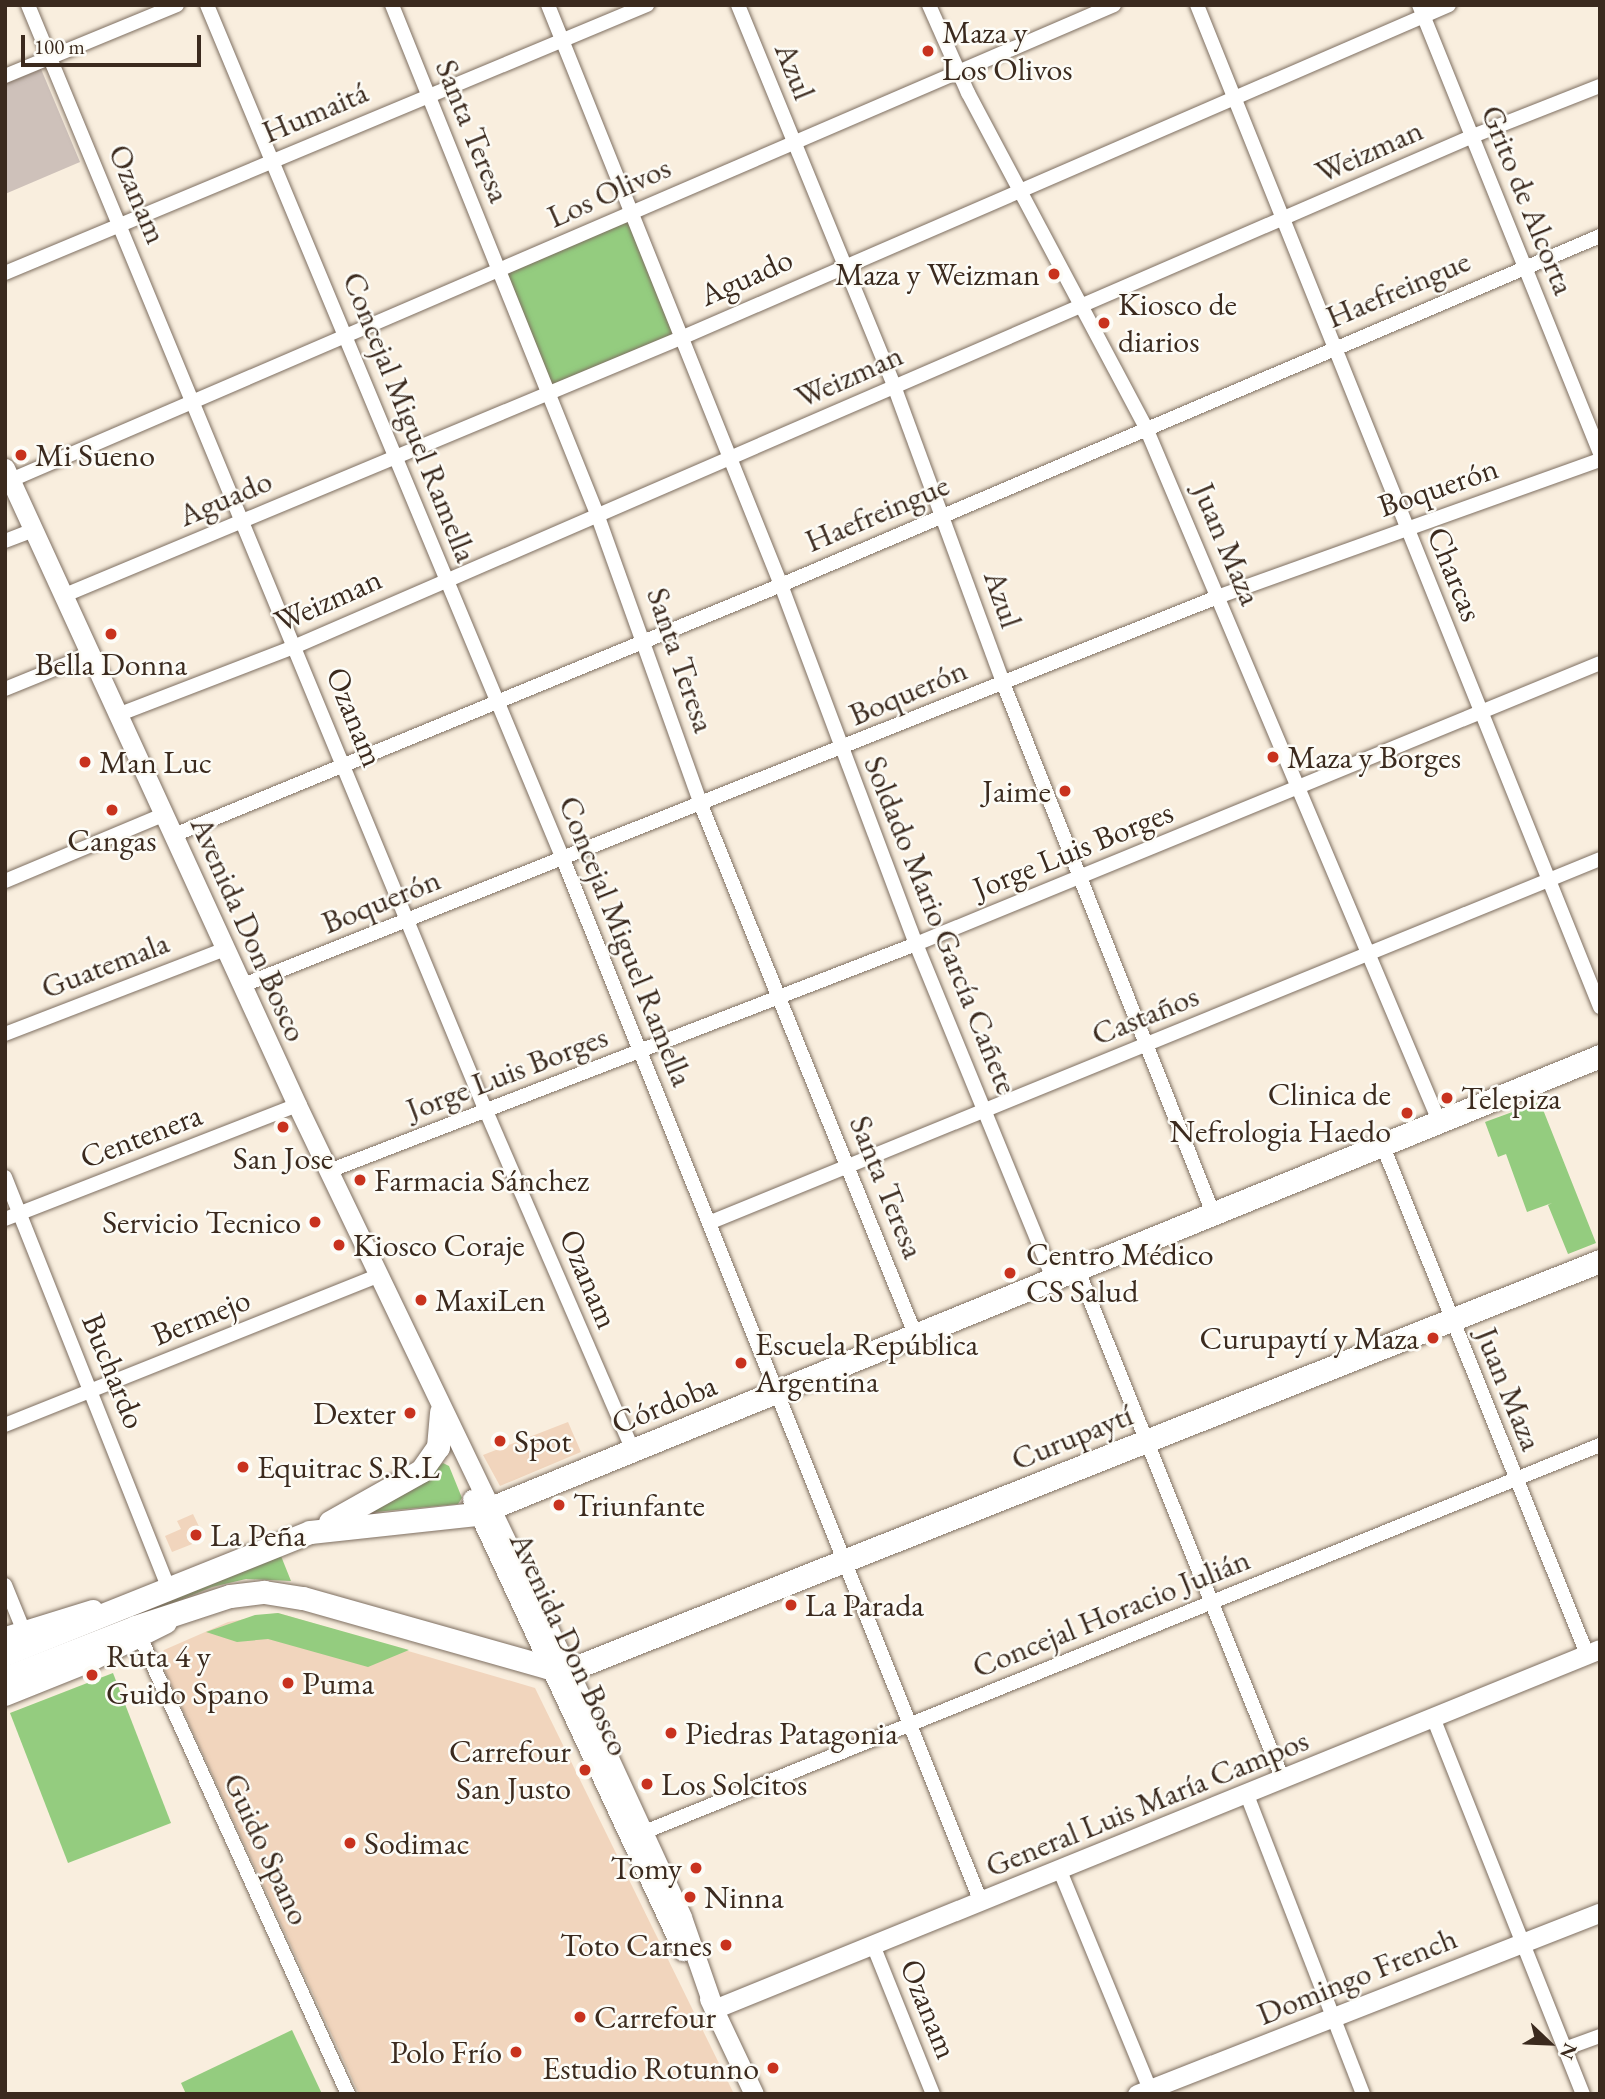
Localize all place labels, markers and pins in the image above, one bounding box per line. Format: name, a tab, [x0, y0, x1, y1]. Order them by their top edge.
place label: Maza y Los Olivos	[942, 14, 1073, 89]
marker: Maza y Los Olivos	[920, 43, 936, 59]
place label: Maza y Weizman	[835, 255, 1040, 293]
marker: Maza y Weizman	[1046, 266, 1062, 282]
place label: Kiosco de diarios	[1118, 286, 1237, 361]
marker: Kiosco de diarios	[1096, 315, 1112, 331]
place label: Mi Sueno	[35, 436, 155, 474]
marker: Mi Sueno	[13, 447, 29, 463]
marker: Bella Donna	[103, 626, 119, 642]
place label: Bella Donna	[35, 645, 187, 683]
place label: Maza y Borges	[1287, 738, 1461, 776]
place label: Man Luc	[99, 743, 212, 781]
marker: Maza y Borges	[1265, 749, 1281, 765]
marker: Man Luc	[77, 754, 93, 770]
place label: Jaime	[982, 772, 1051, 810]
marker: Jaime	[1057, 783, 1073, 799]
marker: Cangas	[104, 802, 120, 818]
place label: Cangas	[67, 821, 157, 859]
place label: Clinica de Nefrologia Haedo	[1170, 1076, 1391, 1151]
place label: Telepiza	[1461, 1079, 1561, 1117]
marker: Telepiza	[1439, 1090, 1455, 1106]
marker: Clinica de Nefrologia Haedo	[1397, 1103, 1417, 1123]
marker: San Jose	[275, 1119, 291, 1135]
place label: San Jose	[233, 1139, 333, 1177]
place label: Farmacia Sánchez	[374, 1161, 589, 1199]
marker: Farmacia Sánchez	[352, 1172, 368, 1188]
place label: Servicio Tecnico	[102, 1203, 301, 1241]
marker: Servicio Tecnico	[307, 1214, 323, 1230]
place label: Kiosco Coraje	[353, 1226, 525, 1264]
place label: Centro Médico CS Salud	[1026, 1236, 1214, 1311]
marker: Kiosco Coraje	[331, 1237, 347, 1253]
marker: Centro Médico CS Salud	[1000, 1263, 1020, 1283]
place label: MaxiLen	[435, 1281, 546, 1319]
marker: MaxiLen	[413, 1292, 429, 1308]
place label: Curupaytí y Maza	[1200, 1319, 1419, 1357]
place label: Escuela República Argentina	[755, 1326, 978, 1401]
marker: Curupaytí y Maza	[1425, 1330, 1441, 1346]
marker: Escuela República Argentina	[733, 1355, 749, 1371]
place label: Dexter	[313, 1394, 396, 1432]
marker: Dexter	[402, 1405, 418, 1421]
place label: Spot	[514, 1422, 571, 1460]
marker: Spot	[492, 1433, 508, 1449]
place label: Equitrac S.R.L	[257, 1448, 440, 1486]
marker: Equitrac S.R.L	[235, 1459, 251, 1475]
place label: Triunfante	[573, 1486, 705, 1524]
marker: Triunfante	[551, 1497, 567, 1513]
place label: La Peña	[210, 1516, 306, 1554]
marker: La Peña	[188, 1527, 204, 1543]
place label: La Parada	[805, 1586, 924, 1624]
marker: La Parada	[783, 1597, 799, 1613]
place label: Ruta 4 y Guido Spano	[106, 1638, 269, 1713]
place label: Puma	[302, 1664, 374, 1702]
marker: Ruta 4 y Guido Spano	[84, 1667, 100, 1683]
marker: Puma	[280, 1675, 296, 1691]
place label: Piedras Patagonia	[685, 1714, 898, 1752]
marker: Piedras Patagonia	[663, 1725, 679, 1741]
place label: Carrefour San Justo	[449, 1733, 571, 1808]
marker: Carrefour San Justo	[577, 1762, 593, 1778]
place label: Los Solcitos	[661, 1765, 807, 1803]
marker: Los Solcitos	[639, 1776, 655, 1792]
place label: Sodimac	[364, 1824, 469, 1862]
marker: Sodimac	[342, 1835, 358, 1851]
place label: Tomy	[610, 1849, 682, 1887]
marker: Tomy	[688, 1860, 704, 1876]
place label: Ninna	[704, 1878, 784, 1916]
marker: Ninna	[682, 1889, 698, 1905]
place label: Toto Carnes	[560, 1926, 712, 1964]
marker: Toto Carnes	[718, 1937, 734, 1953]
place label: Carrefour	[594, 1998, 716, 2036]
marker: Carrefour	[572, 2009, 588, 2025]
place label: Polo Frío	[390, 2033, 502, 2071]
marker: Polo Frío	[508, 2044, 524, 2060]
place label: Estudio Rotunno	[542, 2049, 759, 2087]
marker: Estudio Rotunno	[765, 2060, 781, 2076]

